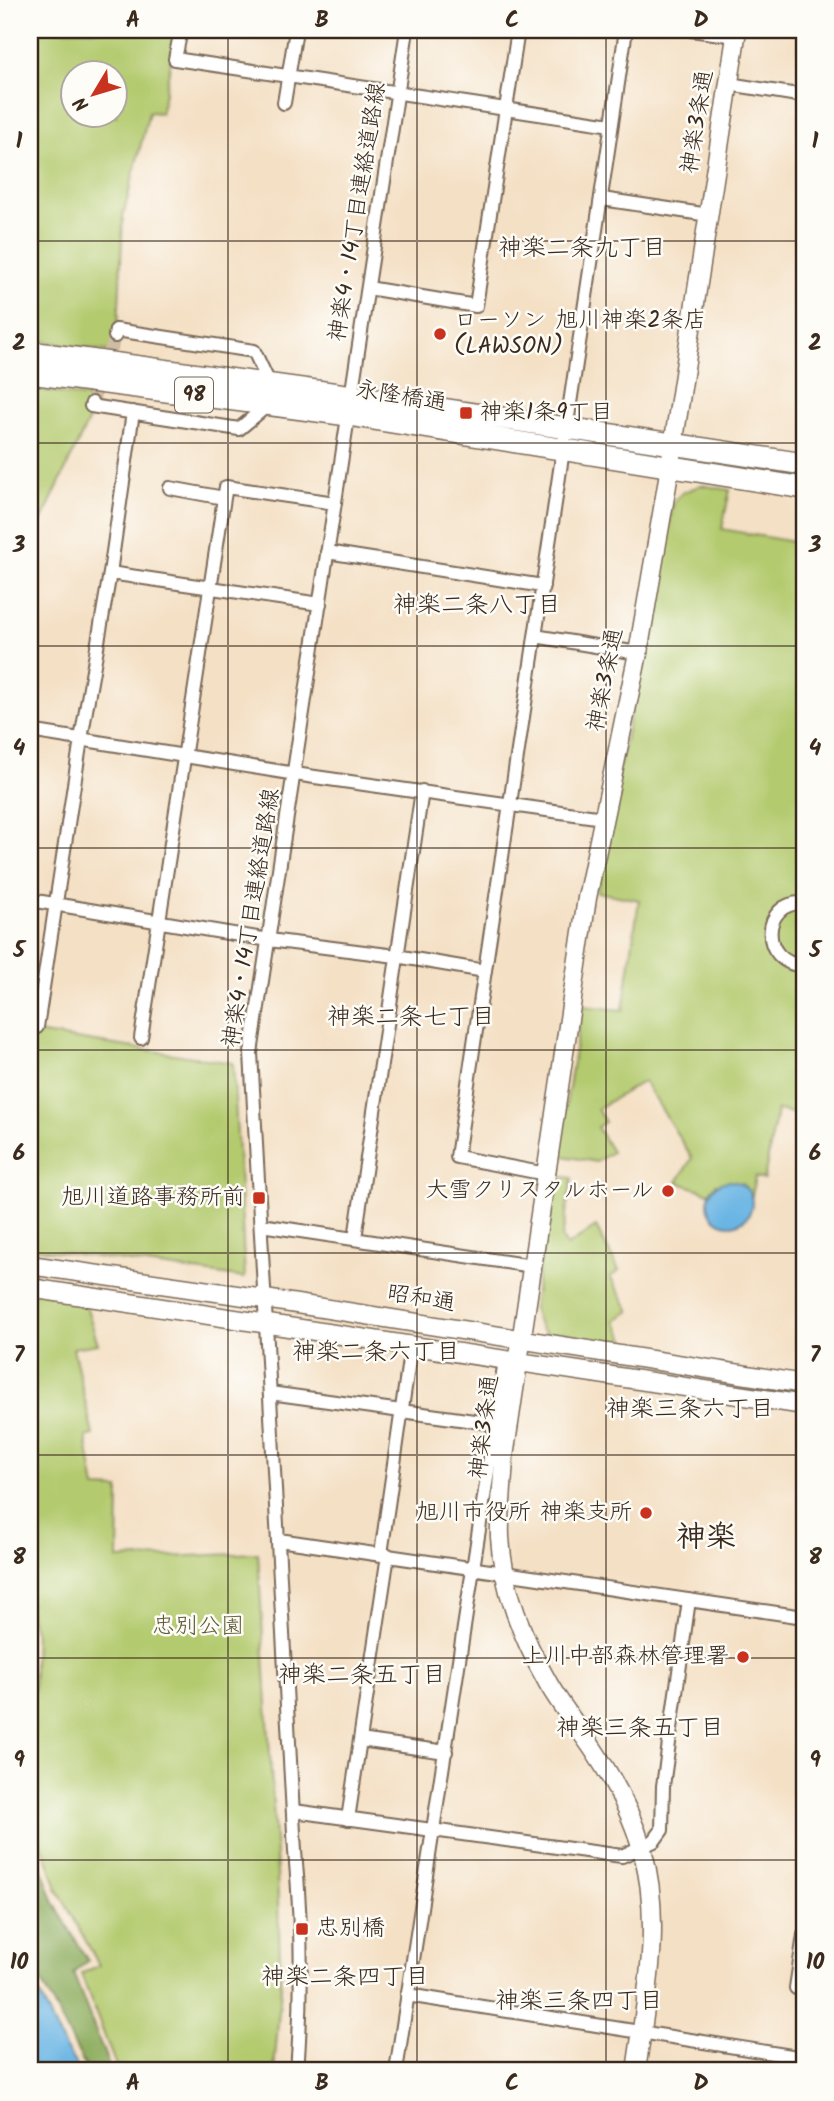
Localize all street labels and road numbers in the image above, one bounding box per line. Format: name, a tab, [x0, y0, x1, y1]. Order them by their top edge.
street label: 神楽3条通	[672, 67, 724, 177]
street label: 神楽4・14丁目連絡道路線	[320, 80, 396, 344]
street label: 永隆橋通	[353, 372, 449, 422]
road number: 98	[175, 378, 213, 412]
street label: 神楽3条通	[578, 625, 634, 735]
street label: 神楽4・14丁目連絡道路線	[214, 786, 290, 1050]
street label: 昭和通	[384, 1276, 458, 1322]
street label: 神楽3条通	[461, 1373, 509, 1481]

